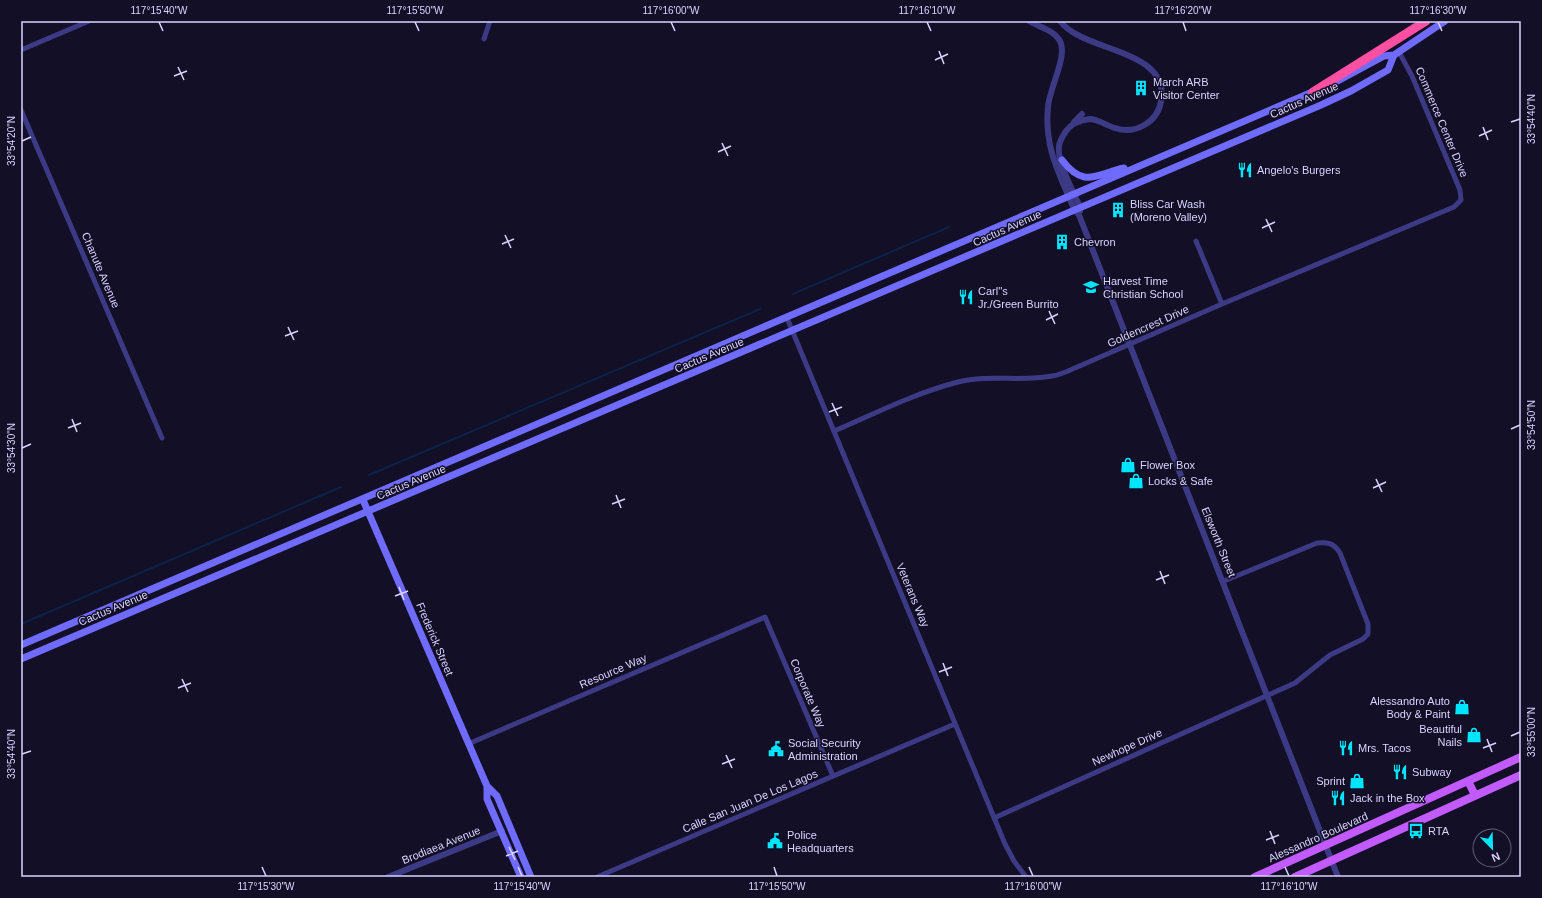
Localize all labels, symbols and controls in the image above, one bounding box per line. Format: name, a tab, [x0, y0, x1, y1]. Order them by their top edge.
text: 117°15'40"W	[130, 5, 188, 16]
text: 117°15'50"W	[386, 5, 444, 16]
text: 117°16'00"W	[642, 5, 700, 16]
text: 117°16'10"W	[898, 5, 956, 16]
text: 117°16'20"W	[1154, 5, 1212, 16]
text: 117°16'30"W	[1409, 5, 1467, 16]
street label: Commerce Center Drive	[1413, 65, 1471, 179]
place label: March ARB Visitor Center	[1153, 76, 1220, 101]
building icon: March ARB Visitor Center	[1132, 79, 1150, 97]
street label: Cactus Avenue	[1268, 80, 1340, 120]
text: 33°54'40"N	[1526, 94, 1537, 144]
text: 33°54'20"N	[6, 116, 17, 166]
restaurant icon: Angelo's Burgers	[1236, 161, 1254, 179]
place label: Angelo's Burgers	[1257, 164, 1341, 176]
place label: Bliss Car Wash (Moreno Valley)	[1130, 198, 1207, 223]
building icon: Bliss Car Wash (Moreno Valley)	[1109, 201, 1127, 219]
street label: Cactus Avenue	[971, 208, 1043, 248]
street label: Chanute Avenue	[80, 230, 122, 310]
building icon: Chevron	[1053, 233, 1071, 251]
place label: Chevron	[1074, 236, 1116, 248]
place label: Harvest Time Christian School	[1103, 275, 1183, 300]
school or university icon: Harvest Time Christian School	[1082, 278, 1100, 296]
place label: Carl''s Jr./Green Burrito	[978, 285, 1059, 310]
restaurant icon: Carl''s Jr./Green Burrito	[957, 288, 975, 306]
street label: Goldencrest Drive	[1105, 303, 1191, 349]
street label: Cactus Avenue	[673, 335, 745, 375]
text: 33°54'50"N	[1526, 400, 1537, 450]
text: 33°54'30"N	[6, 423, 17, 473]
shop icon: Flower Box	[1119, 456, 1137, 474]
place label: Flower Box	[1140, 459, 1196, 471]
street label: Cactus Avenue	[375, 462, 447, 502]
shop icon: Locks & Safe	[1127, 472, 1145, 490]
place label: Locks & Safe	[1148, 475, 1213, 487]
street label: Elsworth Street	[1199, 505, 1239, 579]
street label: Veterans Way	[894, 561, 932, 629]
street label: Cactus Avenue	[77, 588, 149, 628]
street label: Frederick Street	[414, 601, 456, 677]
street label: Resource Way	[578, 651, 649, 691]
street label: Corporate Way	[788, 657, 828, 730]
place label: Alessandro Auto Body & Paint	[1370, 695, 1450, 720]
shop icon: Alessandro Auto Body & Paint	[1453, 698, 1471, 716]
text: 33°55'00"N	[1526, 707, 1537, 757]
place label: Beautiful Nails	[1419, 723, 1462, 748]
street label: Newhope Drive	[1090, 726, 1164, 768]
shop icon: Beautiful Nails	[1465, 726, 1483, 744]
text: 33°54'40"N	[6, 729, 17, 779]
place label: Social Security Administration	[788, 737, 861, 762]
restaurant icon: Mrs. Tacos	[1337, 739, 1355, 757]
public building icon: Social Security Administration	[767, 740, 785, 758]
place label: Mrs. Tacos	[1358, 742, 1411, 754]
restaurant icon: Subway	[1391, 763, 1409, 781]
place label: Subway	[1412, 766, 1452, 778]
street label: Calle San Juan De Los Lagos	[681, 767, 820, 835]
shop icon: Sprint	[1348, 772, 1366, 790]
place label: Sprint	[1316, 775, 1345, 787]
restaurant icon: Jack in the Box	[1329, 789, 1347, 807]
place label: Jack in the Box	[1350, 792, 1425, 804]
street label: Alessandro Boulevard	[1266, 810, 1370, 864]
bus stop icon: RTA	[1407, 822, 1425, 840]
street label: Brodiaea Avenue	[400, 824, 482, 866]
place label: RTA	[1428, 825, 1450, 837]
north arrow	[1472, 828, 1512, 868]
place label: Police Headquarters	[787, 829, 854, 854]
public building icon: Police Headquarters	[766, 832, 784, 850]
text: N	[1490, 850, 1502, 864]
text: 117°15'30"W	[237, 881, 295, 892]
text: 117°15'40"W	[493, 881, 551, 892]
text: 117°15'50"W	[748, 881, 806, 892]
text: 117°16'00"W	[1004, 881, 1062, 892]
text: 117°16'10"W	[1260, 881, 1318, 892]

